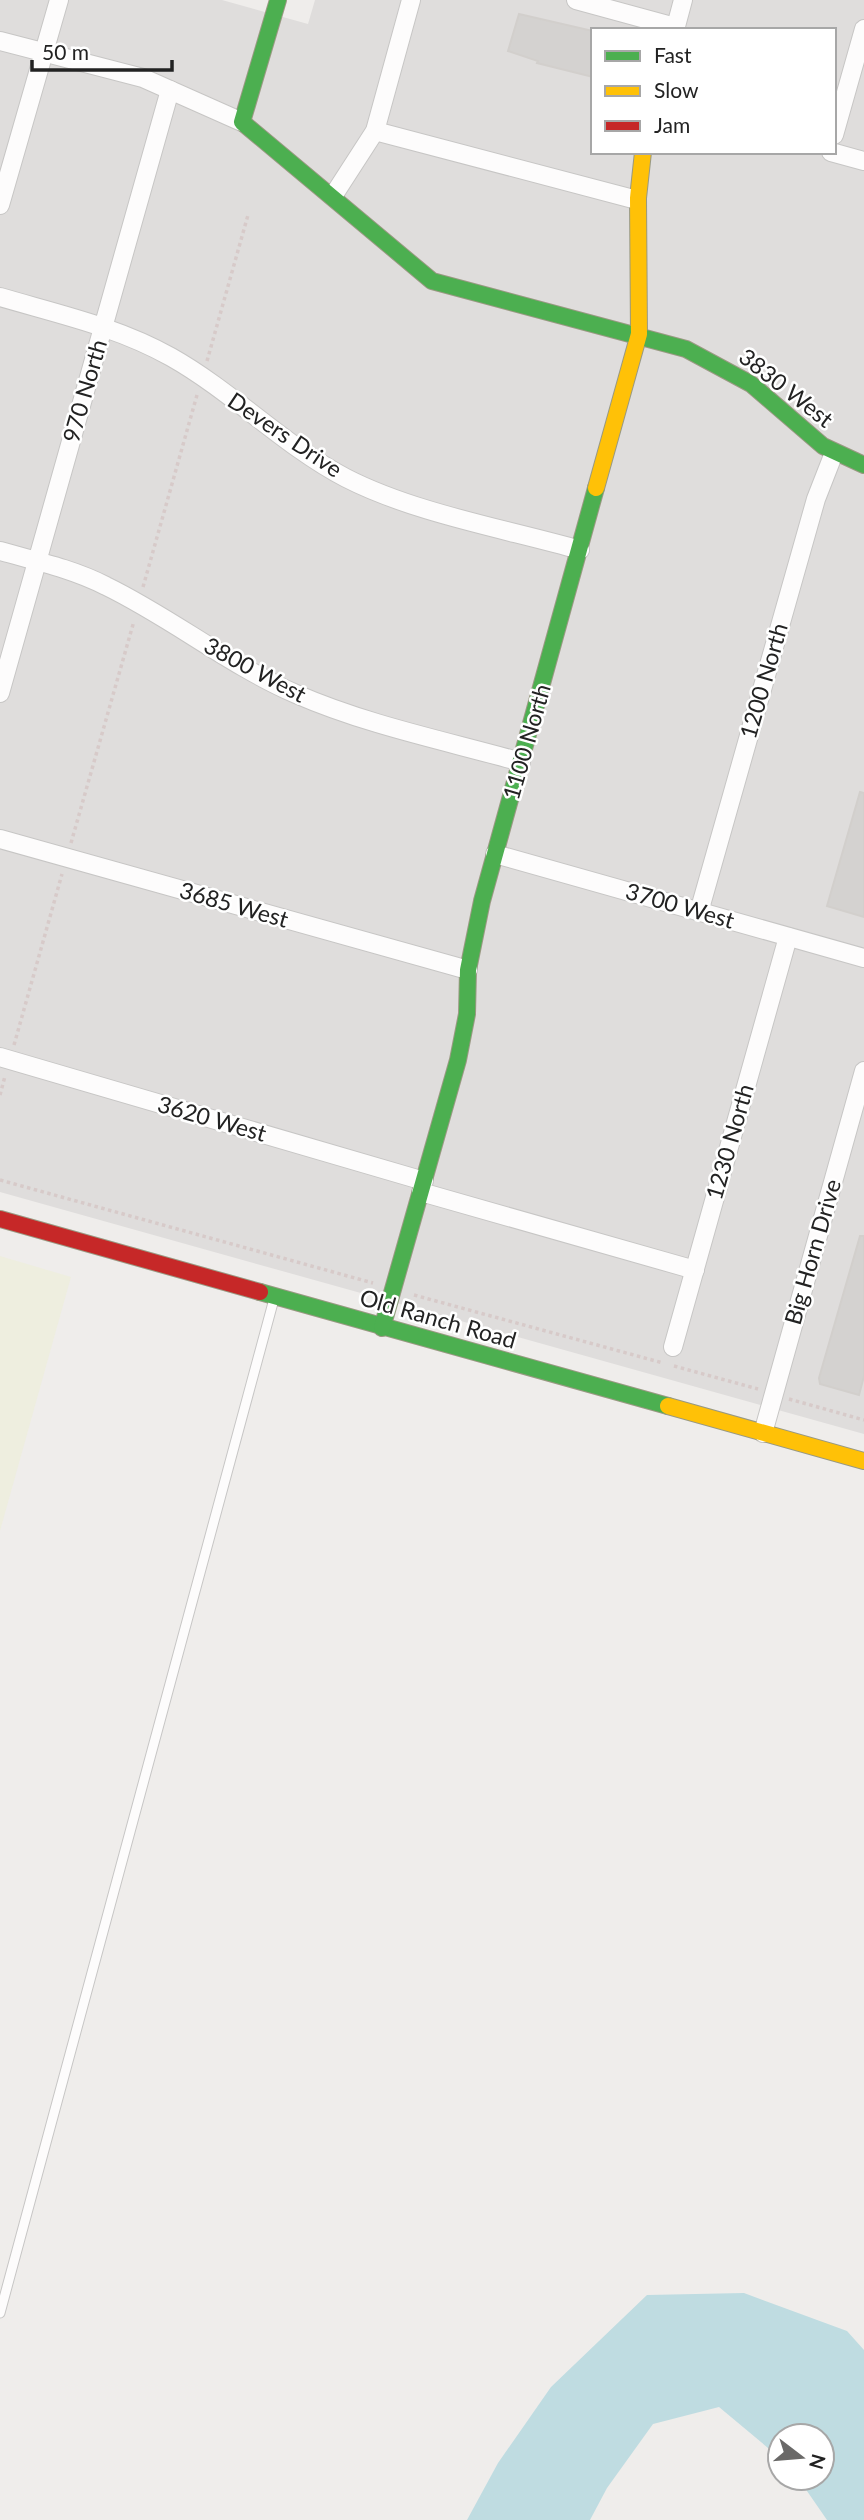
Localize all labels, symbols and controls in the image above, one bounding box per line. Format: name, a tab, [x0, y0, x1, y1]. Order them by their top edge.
scale bar	[32, 28, 172, 72]
legend	[591, 28, 836, 154]
text: 50 m	[42, 39, 89, 64]
text: Fast	[654, 42, 692, 67]
text: Slow	[654, 77, 699, 102]
text: Jam	[654, 112, 690, 137]
street label: 970 North	[56, 336, 112, 445]
street label: 3830 West	[734, 342, 840, 433]
street label: Devers Drive	[223, 386, 348, 483]
street label: 1200 North	[733, 620, 793, 742]
street label: 3800 West	[200, 631, 312, 708]
street label: 1100 North	[496, 681, 556, 803]
street label: 3685 West	[177, 875, 293, 933]
street label: 3700 West	[623, 876, 739, 934]
street label: 1230 North	[699, 1081, 759, 1203]
street label: 3620 West	[155, 1089, 271, 1147]
street label: Big Horn Drive	[778, 1176, 846, 1328]
street label: Old Ranch Road	[357, 1282, 520, 1354]
north arrow	[766, 2422, 836, 2492]
text: N	[805, 2452, 831, 2472]

